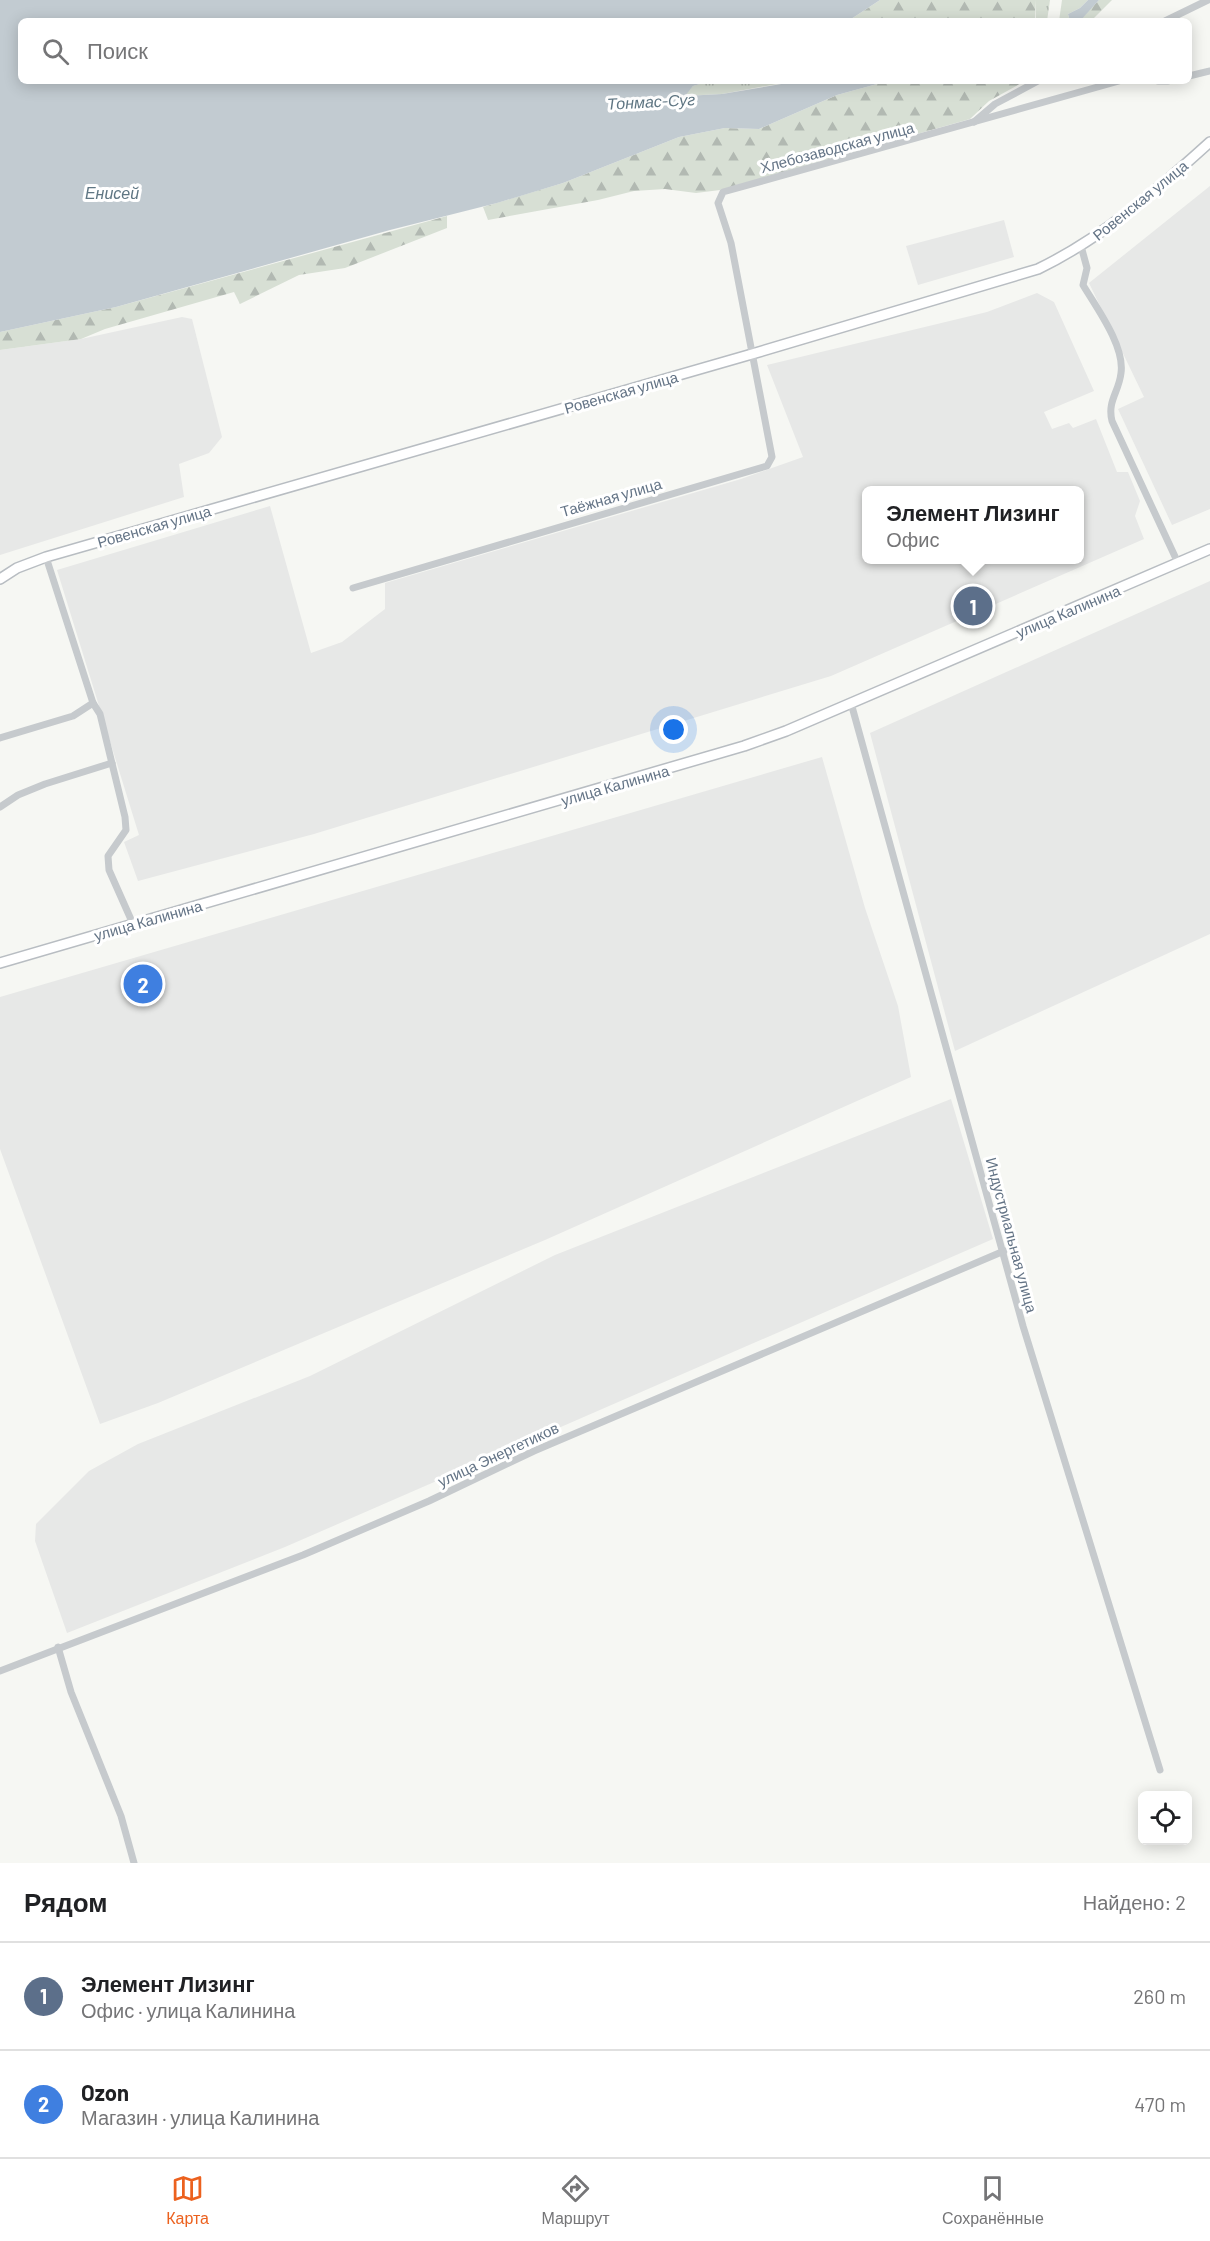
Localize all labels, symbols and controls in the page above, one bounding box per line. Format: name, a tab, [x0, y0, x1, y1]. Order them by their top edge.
search box	[18, 18, 1192, 84]
icon: search	[39, 35, 72, 68]
text: Поиск	[87, 37, 148, 63]
water label: Тонмас-Суг	[606, 89, 696, 113]
street label: Хлебозаводская улица	[758, 118, 917, 176]
street label: Ровенская улица	[1089, 156, 1192, 244]
water label: Енисей	[85, 183, 139, 202]
street label: Ровенская улица	[562, 367, 680, 417]
street label: Таёжная улица	[558, 474, 664, 520]
popup	[862, 486, 1084, 564]
text: Элемент Лизинг	[886, 499, 1060, 525]
street label: Ровенская улица	[95, 501, 213, 551]
text: Офис	[886, 527, 939, 551]
street label: улица Калинина	[1013, 581, 1124, 641]
pin: 1	[954, 584, 992, 628]
your location	[659, 715, 688, 744]
street label: улица Калинина	[559, 761, 672, 809]
street label: улица Калинина	[92, 896, 205, 944]
pin: 2	[124, 962, 162, 1006]
street label: Индустриальная улица	[983, 1155, 1042, 1315]
street label: улица Энергетиков	[435, 1418, 561, 1490]
map controls	[1138, 1791, 1192, 1845]
button: locate	[1138, 1791, 1192, 1845]
text: Рядом	[24, 1886, 107, 1917]
text: Найдено: 2	[1083, 1890, 1186, 1914]
text: Элемент Лизинг	[81, 1970, 255, 1996]
text: 1	[40, 1984, 47, 2008]
text: 260 m	[1133, 1984, 1186, 2008]
text: Офис · улица Калинина	[81, 1998, 295, 2022]
text: Ozon	[81, 2079, 129, 2105]
text: 2	[38, 2092, 49, 2116]
text: 470 m	[1134, 2092, 1186, 2116]
text: Магазин · улица Калинина	[81, 2105, 319, 2129]
tab: Карта	[166, 2172, 209, 2228]
tab: Маршрут	[541, 2172, 610, 2228]
tab: Сохранённые	[942, 2172, 1044, 2228]

